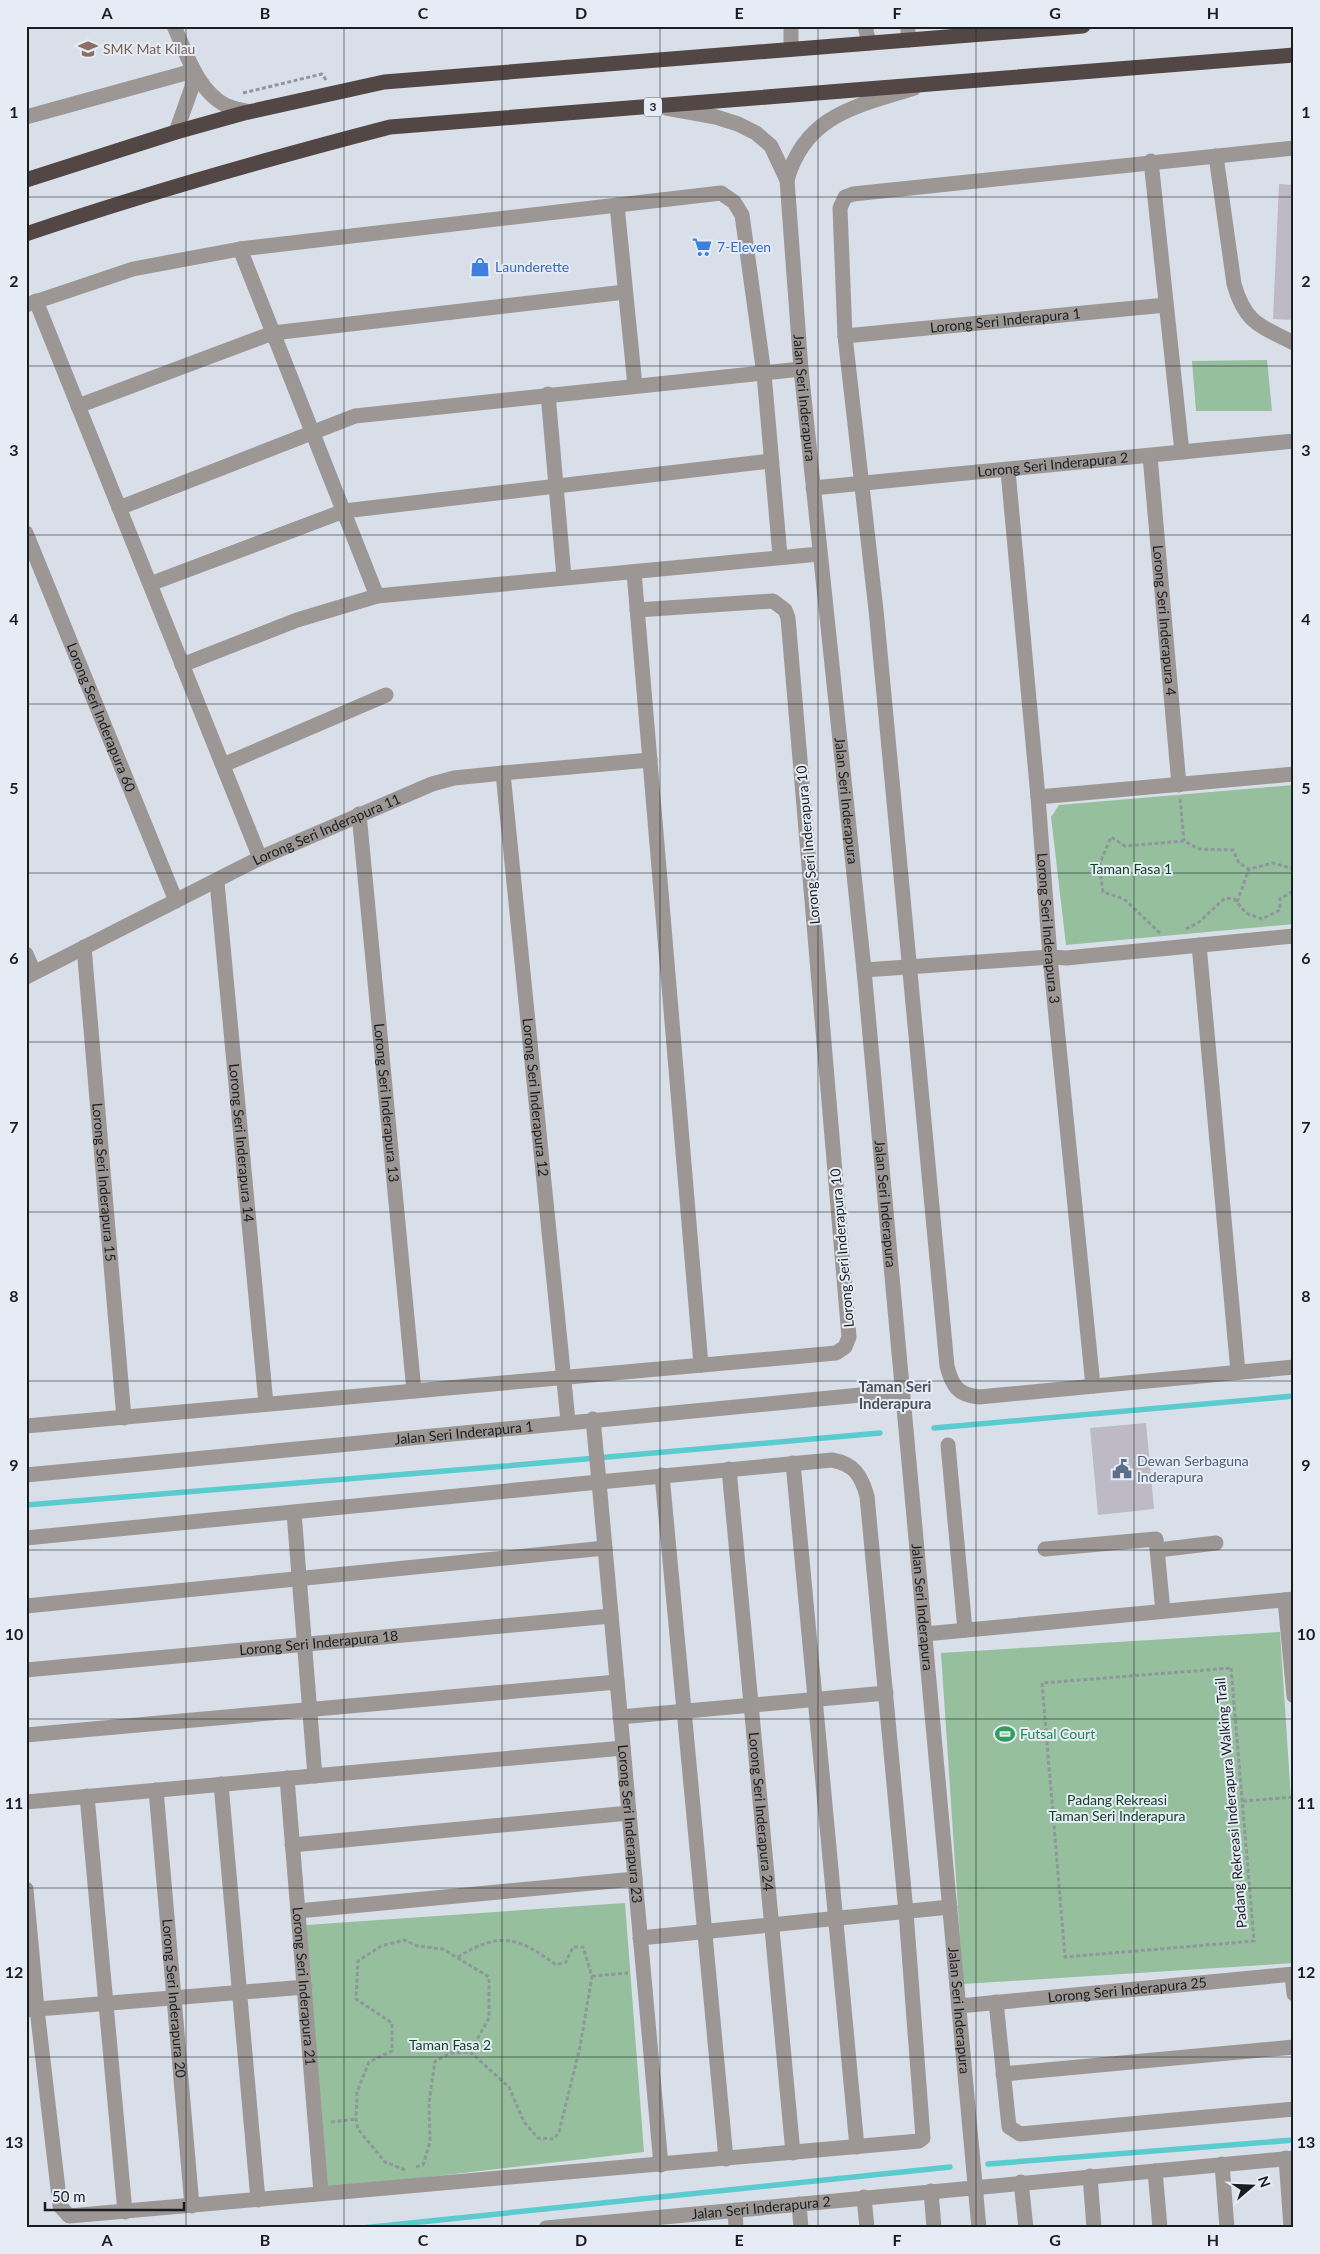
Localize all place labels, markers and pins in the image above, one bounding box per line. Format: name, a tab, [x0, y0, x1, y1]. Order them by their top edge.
school or university icon: SMK Mat Kilau	[77, 38, 99, 60]
place label: SMK Mat Kilau	[103, 40, 195, 57]
supermarket icon: 7-Eleven	[691, 236, 713, 258]
place label: 7-Eleven	[717, 238, 771, 255]
shop icon: Launderette	[469, 256, 491, 278]
place label: Launderette	[495, 258, 569, 275]
place label: Dewan Serbaguna Inderapura	[1137, 1452, 1249, 1485]
public building icon: Dewan Serbaguna Inderapura	[1111, 1458, 1133, 1480]
sports icon: Futsal Court	[994, 1723, 1016, 1745]
place label: Futsal Court	[1020, 1725, 1095, 1742]

